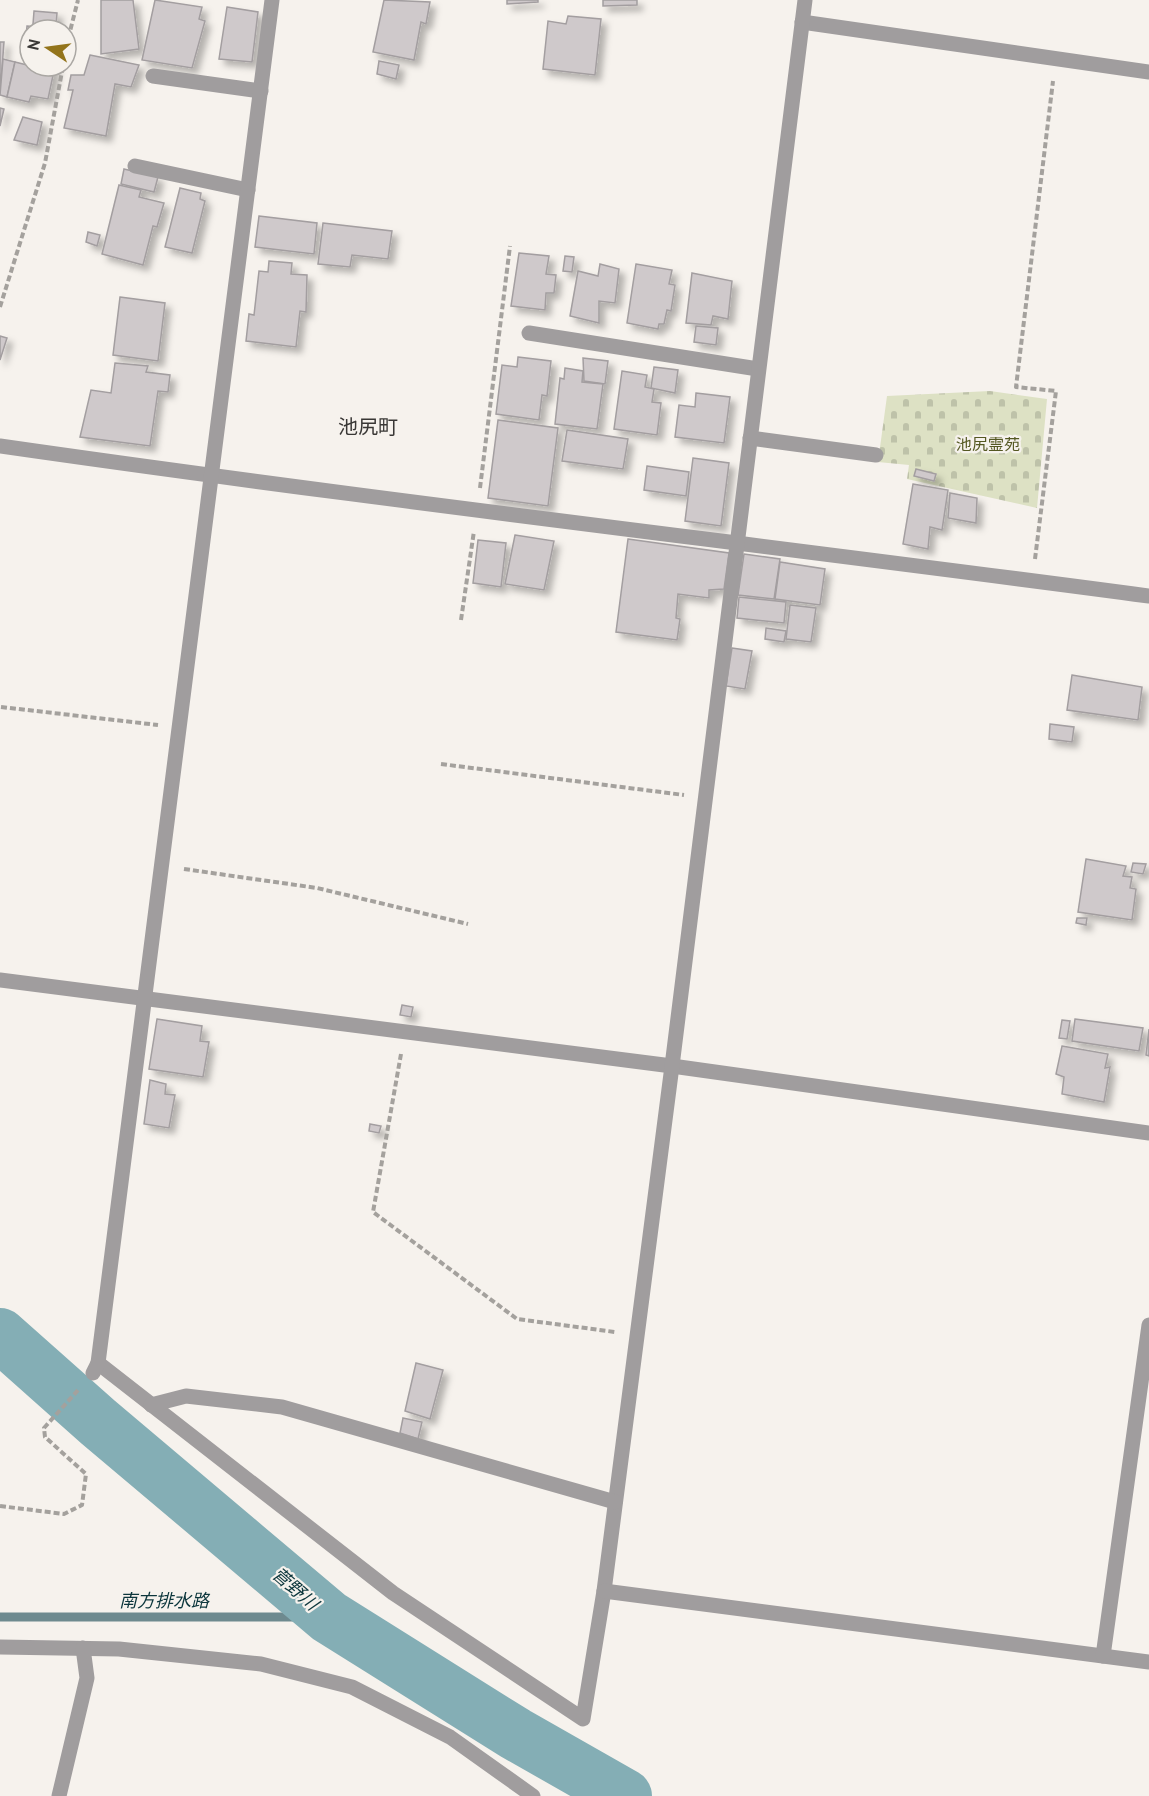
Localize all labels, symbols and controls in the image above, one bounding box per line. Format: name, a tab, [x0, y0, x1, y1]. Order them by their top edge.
north arrow	[18, 18, 78, 78]
text: N	[22, 37, 44, 52]
district label: 池尻町	[338, 414, 398, 440]
park label: 池尻霊苑	[956, 434, 1020, 454]
water label: 菅野川	[267, 1562, 325, 1616]
water label: 南方排水路	[119, 1589, 211, 1612]

